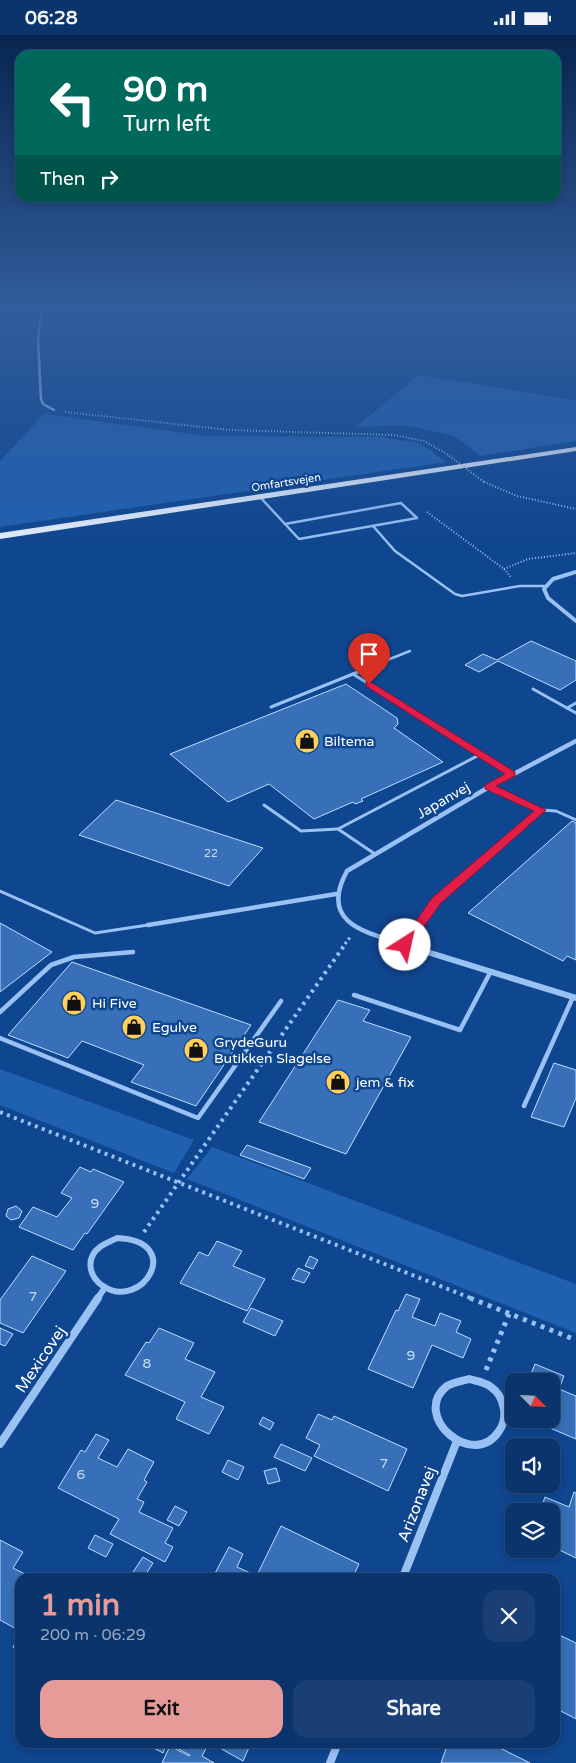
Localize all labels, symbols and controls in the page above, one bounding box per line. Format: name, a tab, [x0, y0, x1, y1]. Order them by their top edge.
text: 06:28	[25, 7, 78, 29]
text: 90 m	[123, 69, 208, 111]
icon: left	[40, 70, 105, 135]
text: Turn left	[123, 111, 211, 137]
icon: right	[95, 165, 123, 193]
text: Then	[40, 168, 85, 190]
street label: Omfartsvejen	[250, 471, 322, 494]
pin	[348, 633, 390, 684]
icon: arrive	[355, 640, 383, 668]
shop icon: Biltema	[294, 728, 320, 754]
place label: Biltema	[324, 733, 374, 750]
street label: Japanvej	[414, 778, 473, 822]
house number: 22	[204, 847, 218, 860]
position arrow	[378, 918, 430, 970]
shop icon: Hi Five	[61, 990, 87, 1016]
place label: Hi Five	[92, 995, 137, 1012]
shop icon: Egulve	[121, 1014, 147, 1040]
place label: Egulve	[152, 1019, 197, 1036]
place label: GrydeGuru Butikken Slagelse	[214, 1034, 331, 1067]
shop icon: GrydeGuru Butikken Slagelse	[183, 1037, 209, 1063]
shop icon: jem & fix	[325, 1069, 351, 1095]
place label: jem & fix	[355, 1074, 414, 1091]
house number: 9	[91, 1195, 99, 1212]
house number: 7	[29, 1288, 37, 1305]
street label: Mexicovej	[11, 1322, 70, 1397]
house number: 9	[407, 1347, 415, 1364]
house number: 8	[143, 1355, 152, 1372]
north arrow	[505, 1373, 560, 1427]
map controls	[505, 1373, 560, 1558]
button: sound	[505, 1438, 560, 1493]
house number: 7	[380, 1455, 388, 1472]
street label: Arizonavej	[393, 1464, 441, 1545]
house number: 6	[77, 1466, 86, 1483]
button: layers	[505, 1503, 560, 1558]
text: 1 min	[40, 1587, 120, 1624]
button: close	[483, 1590, 535, 1642]
text: 200 m · 06:29	[40, 1625, 146, 1645]
button: Exit	[40, 1680, 283, 1738]
button: Share	[293, 1680, 535, 1738]

